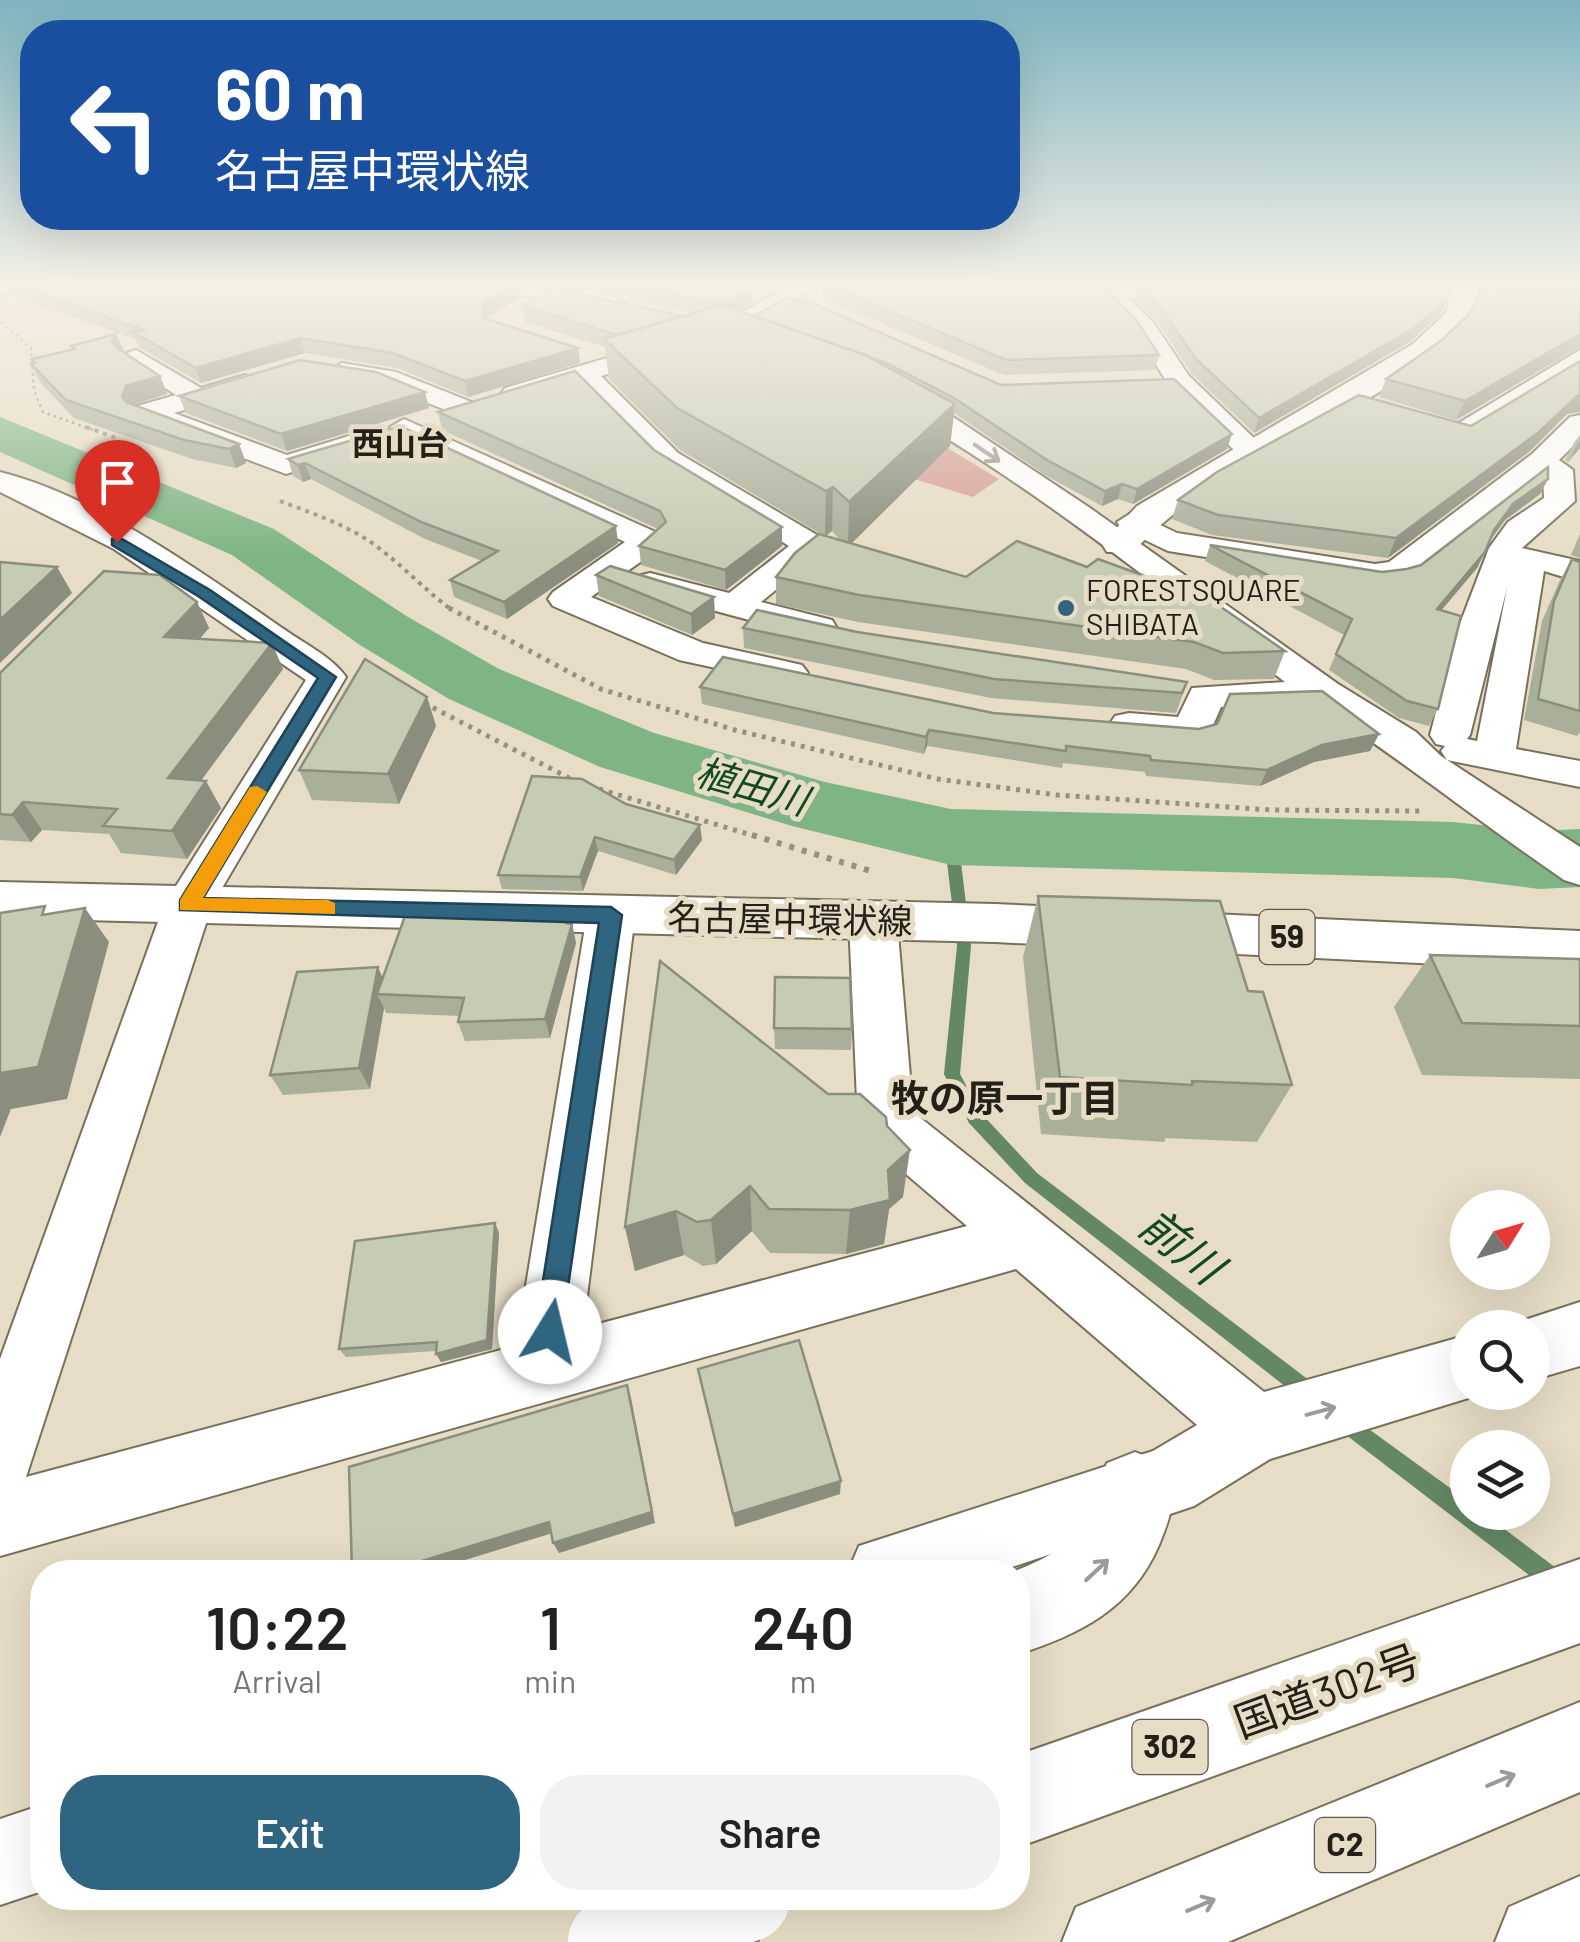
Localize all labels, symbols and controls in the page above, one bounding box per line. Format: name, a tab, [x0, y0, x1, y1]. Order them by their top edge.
text: 60 m	[215, 50, 365, 134]
icon: left	[50, 60, 180, 190]
text: 名古屋中環状線	[215, 142, 530, 196]
district label: 西山台	[352, 423, 448, 461]
pin	[75, 440, 160, 543]
one-way arrow	[973, 443, 1000, 463]
icon: arrive	[90, 455, 145, 510]
place label: FORESTSQUARE SHIBATA	[1086, 571, 1301, 641]
marker: FORESTSQUARE SHIBATA	[1055, 597, 1077, 619]
water label: 植田川	[691, 747, 818, 824]
street label: 名古屋中環状線	[667, 895, 913, 941]
road number: 59	[1260, 910, 1314, 964]
district label: 牧の原一丁目	[891, 1074, 1119, 1120]
north arrow	[1450, 1190, 1550, 1290]
map controls	[1450, 1190, 1550, 1530]
water label: 前川	[1130, 1195, 1237, 1296]
position arrow	[498, 1280, 602, 1384]
button: search	[1450, 1310, 1550, 1410]
one-way arrow	[1305, 1400, 1336, 1419]
button: layers	[1450, 1430, 1550, 1530]
one-way arrow	[1084, 1559, 1110, 1583]
text: 10:22	[206, 1590, 348, 1662]
text: 1	[540, 1590, 561, 1662]
text: 240	[752, 1590, 854, 1662]
street label: 国道302号	[1227, 1632, 1426, 1746]
text: Arrival	[232, 1661, 322, 1699]
text: min	[524, 1661, 576, 1699]
text: m	[790, 1661, 816, 1699]
road number: 302	[1132, 1720, 1208, 1774]
one-way arrow	[1485, 1770, 1516, 1788]
button: Exit	[60, 1775, 520, 1890]
button: Share	[540, 1775, 1000, 1890]
road number: C2	[1315, 1818, 1375, 1872]
one-way arrow	[1185, 1894, 1216, 1912]

